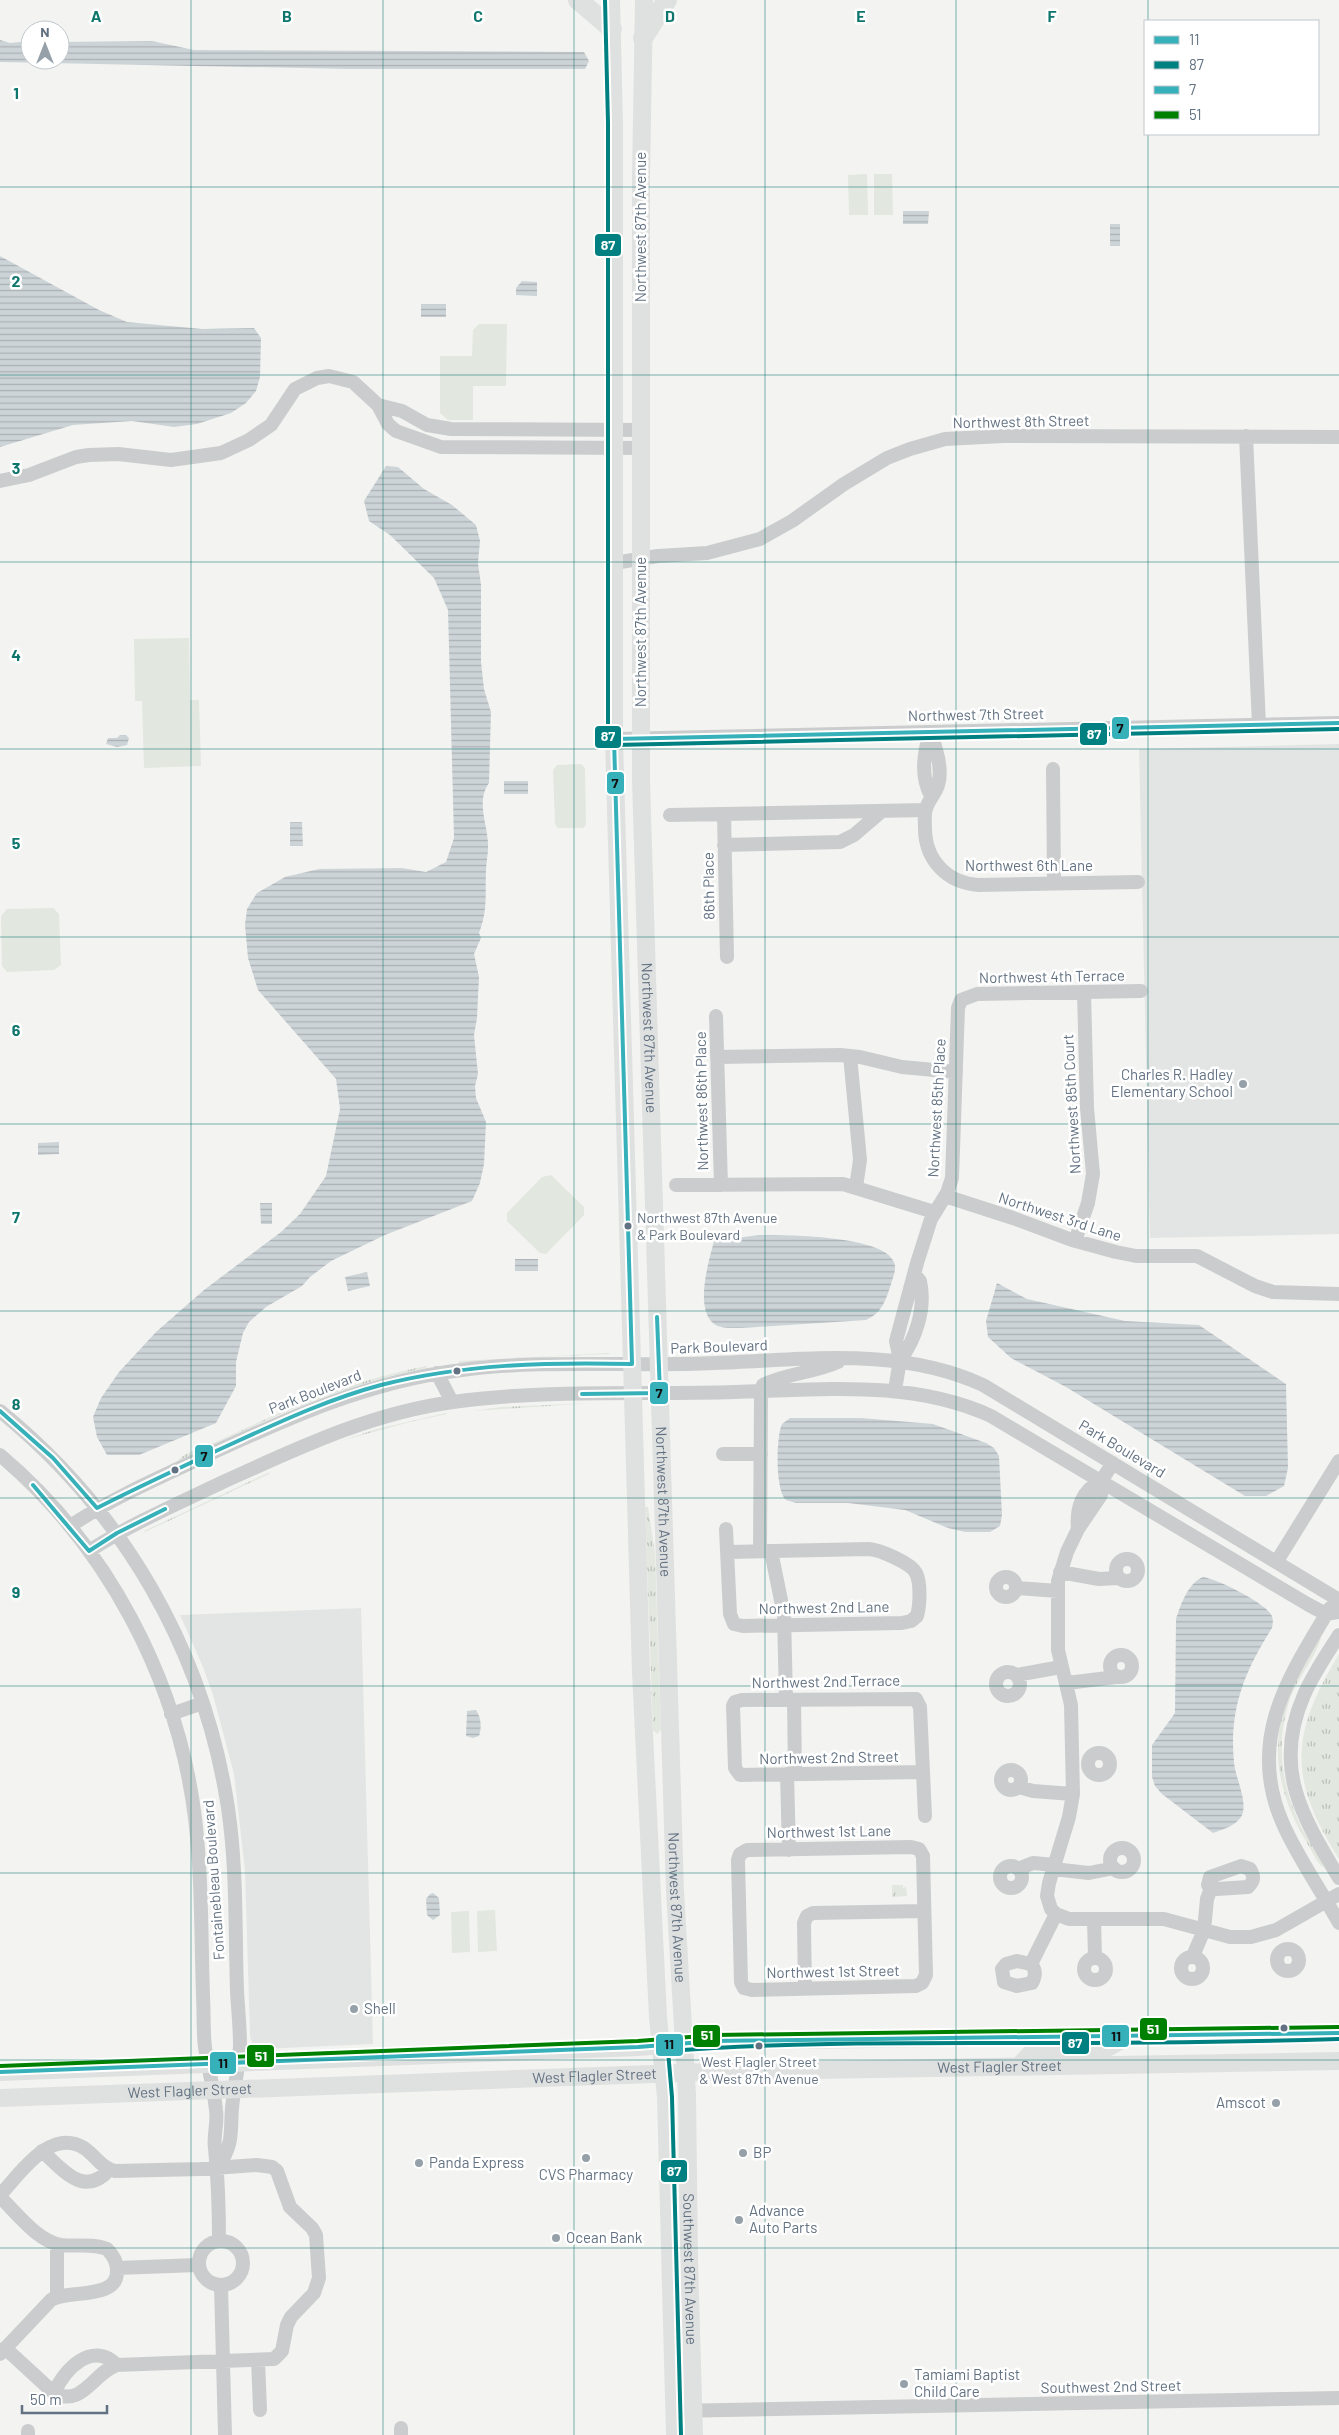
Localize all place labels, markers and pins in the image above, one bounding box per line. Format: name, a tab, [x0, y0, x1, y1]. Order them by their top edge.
place label: Charles R. Hadley Elementary School	[1111, 1065, 1233, 1100]
marker: Charles R. Hadley Elementary School	[1237, 1078, 1249, 1090]
place label: Northwest 87th Avenue & Park Boulevard	[637, 1209, 778, 1243]
marker: Northwest 87th Avenue & Park Boulevard	[623, 1221, 633, 1231]
unlabelled marker	[452, 1366, 462, 1376]
unlabelled marker	[170, 1465, 180, 1475]
place label: Shell	[364, 1999, 396, 2017]
marker: Shell	[348, 2003, 360, 2015]
unlabelled marker	[1279, 2023, 1289, 2033]
marker: West Flagler Street & West 87th Avenue	[754, 2041, 764, 2051]
place label: West Flagler Street & West 87th Avenue	[699, 2053, 819, 2087]
place label: Amscot	[1216, 2093, 1266, 2111]
marker: Amscot	[1270, 2097, 1282, 2109]
place label: BP	[753, 2143, 771, 2161]
marker: BP	[737, 2147, 749, 2159]
marker: CVS Pharmacy	[580, 2152, 592, 2164]
place label: Panda Express	[429, 2153, 524, 2171]
marker: Panda Express	[413, 2157, 425, 2169]
place label: CVS Pharmacy	[539, 2165, 633, 2183]
place label: Advance Auto Parts	[749, 2201, 817, 2236]
marker: Advance Auto Parts	[733, 2214, 745, 2226]
place label: Ocean Bank	[566, 2228, 643, 2246]
marker: Ocean Bank	[550, 2232, 562, 2244]
place label: Tamiami Baptist Child Care	[914, 2365, 1020, 2400]
marker: Tamiami Baptist Child Care	[898, 2378, 910, 2390]

